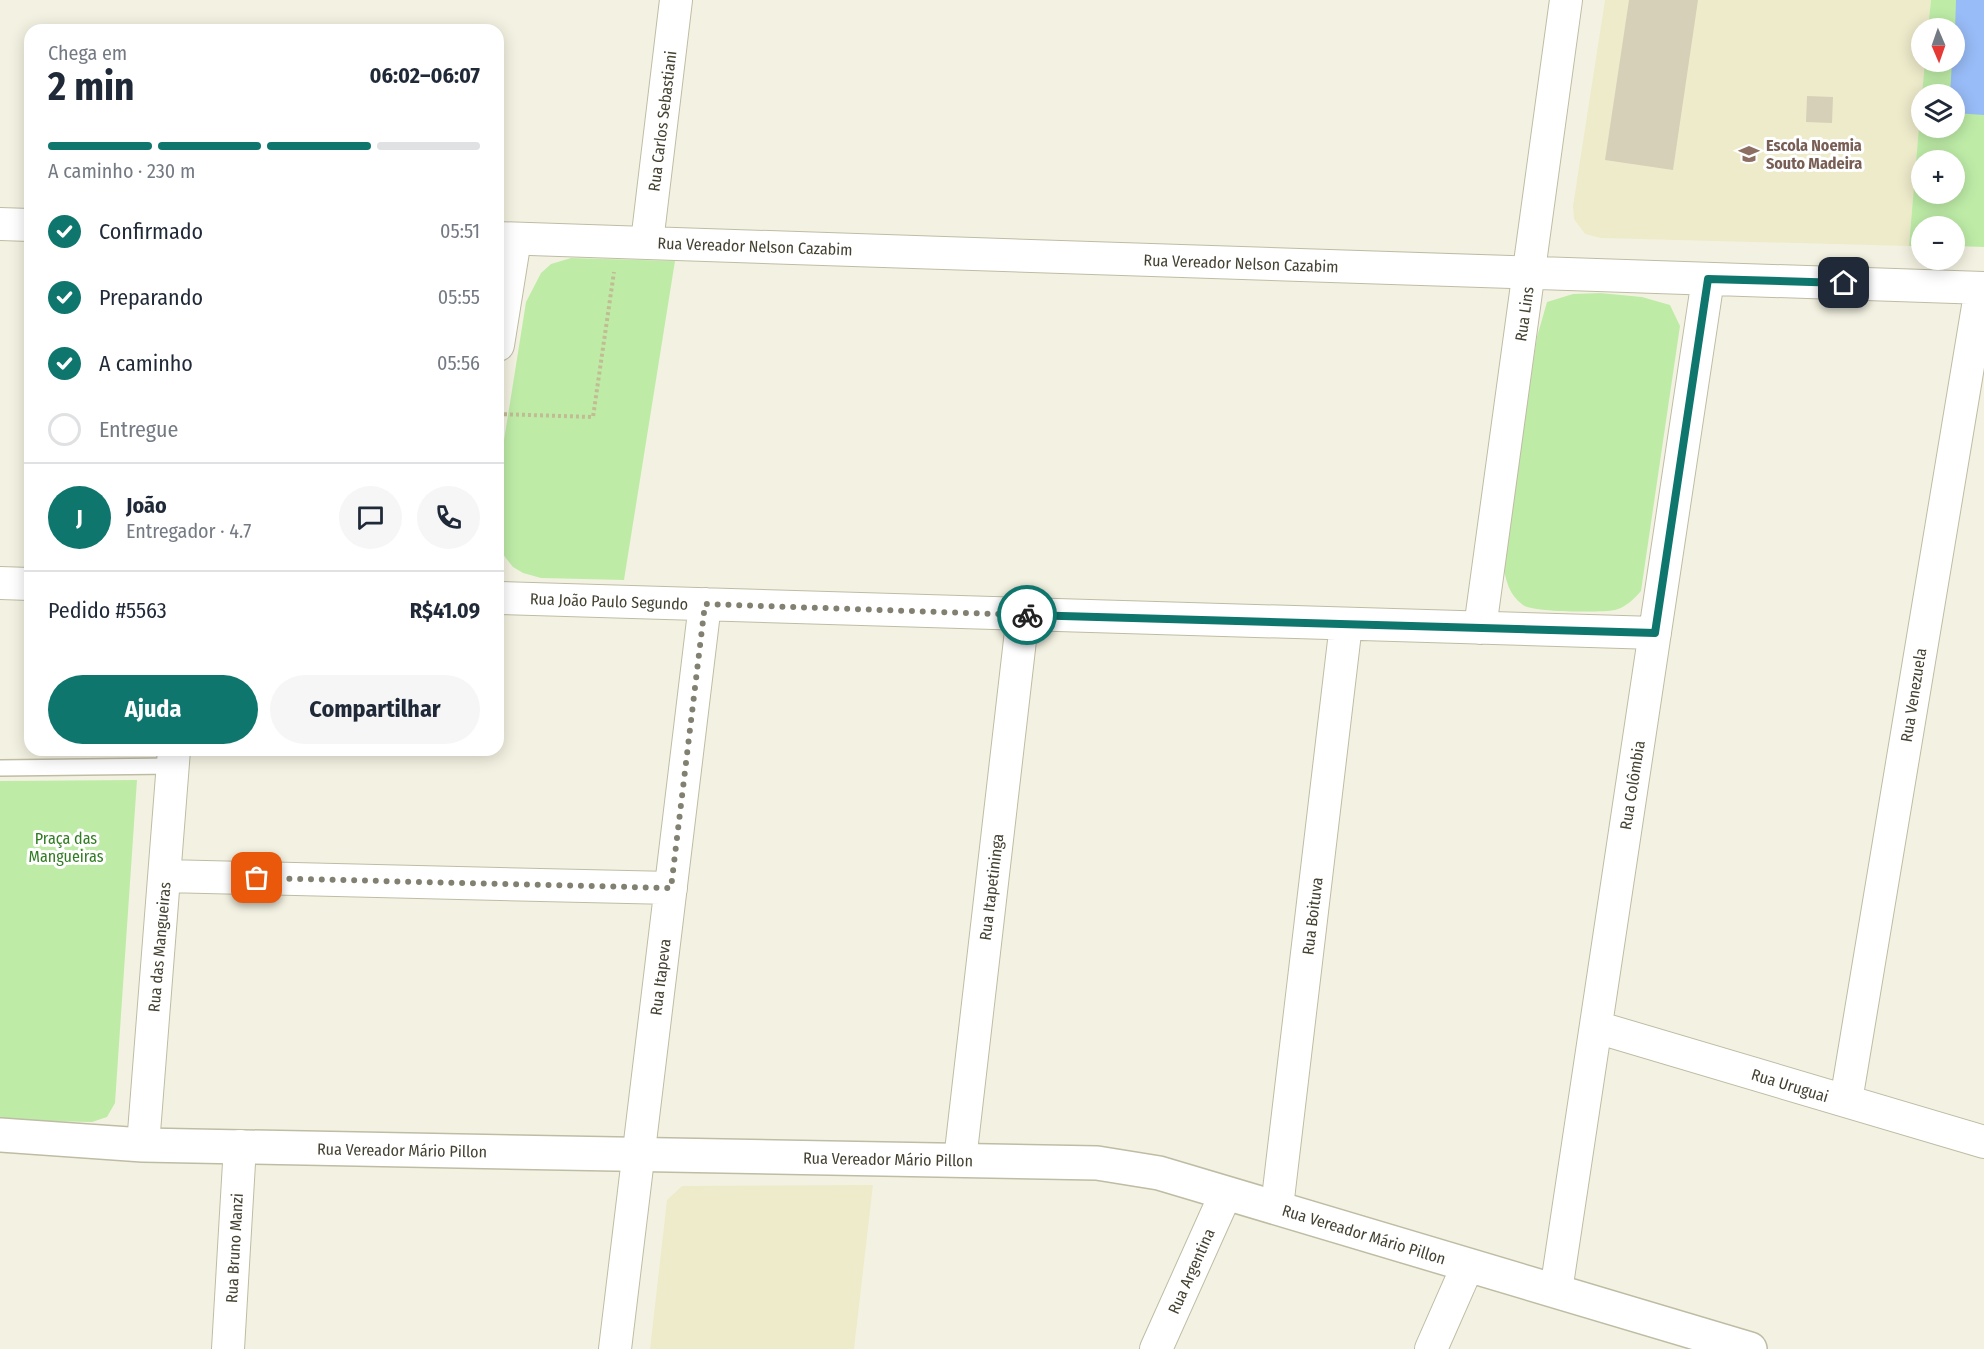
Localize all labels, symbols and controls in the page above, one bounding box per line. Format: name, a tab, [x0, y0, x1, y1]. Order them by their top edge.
north arrow	[1911, 18, 1965, 72]
map controls	[1911, 18, 1965, 270]
text: Chega em	[48, 41, 127, 65]
street label: Rua Carlos Sebastiani	[644, 50, 681, 192]
text: 06:02–06:07	[369, 62, 480, 89]
text: 2 min	[48, 64, 134, 110]
button: layers	[1911, 84, 1965, 138]
place label: Escola Noemia Souto Madeira	[1766, 136, 1862, 173]
school or university icon: Escola Noemia Souto Madeira	[1737, 142, 1761, 166]
button: +	[1911, 150, 1965, 204]
text: A caminho · 230 m	[48, 159, 195, 183]
icon: check	[48, 215, 81, 248]
button: −	[1911, 216, 1965, 270]
text: Confirmado	[99, 218, 203, 245]
text: 05:51	[440, 219, 480, 243]
street label: Rua Vereador Nelson Cazabim	[657, 234, 853, 259]
street label: Rua Vereador Nelson Cazabim	[1143, 251, 1339, 276]
pin	[1818, 257, 1869, 308]
icon: home	[1827, 266, 1860, 299]
icon: check	[48, 281, 81, 314]
text: Preparando	[99, 284, 203, 311]
text: 05:55	[438, 285, 480, 309]
street label: Rua Lins	[1511, 285, 1538, 343]
icon: check	[48, 347, 81, 380]
text: A caminho	[99, 350, 193, 377]
text: 05:56	[437, 351, 480, 375]
text: Entregue	[99, 416, 178, 443]
button: chat	[339, 486, 402, 549]
button: phone	[417, 486, 480, 549]
text: João	[126, 492, 167, 519]
text: J	[76, 504, 83, 531]
text: Entregador · 4.7	[126, 519, 251, 543]
courier	[997, 585, 1057, 645]
street label: Rua João Paulo Segundo	[529, 589, 688, 614]
text: Pedido #5563	[48, 597, 167, 624]
text: R$41.09	[410, 597, 480, 624]
icon: bike	[1011, 599, 1044, 632]
street label: Rua Venezuela	[1897, 647, 1930, 743]
button: Ajuda	[48, 675, 258, 744]
button: Compartilhar	[270, 675, 480, 744]
street label: Rua Colômbia	[1616, 739, 1649, 831]
park label: Praça das Mangueiras	[29, 829, 104, 866]
street label: Rua Itapetininga	[976, 832, 1007, 942]
pin	[231, 852, 282, 903]
icon: bag	[240, 861, 273, 894]
street label: Rua Boituva	[1298, 876, 1327, 956]
street label: Rua das Mangueiras	[144, 881, 175, 1013]
street label: Rua Itapeva	[646, 938, 675, 1016]
street label: Rua Uruguai	[1749, 1065, 1831, 1106]
street label: Rua Vereador Mário Pillon	[317, 1140, 487, 1161]
street label: Rua Vereador Mário Pillon	[803, 1149, 973, 1170]
street label: Rua Bruno Manzi	[222, 1193, 247, 1303]
street label: Rua Vereador Mário Pillon	[1280, 1201, 1448, 1268]
street label: Rua Argentina	[1164, 1225, 1219, 1317]

